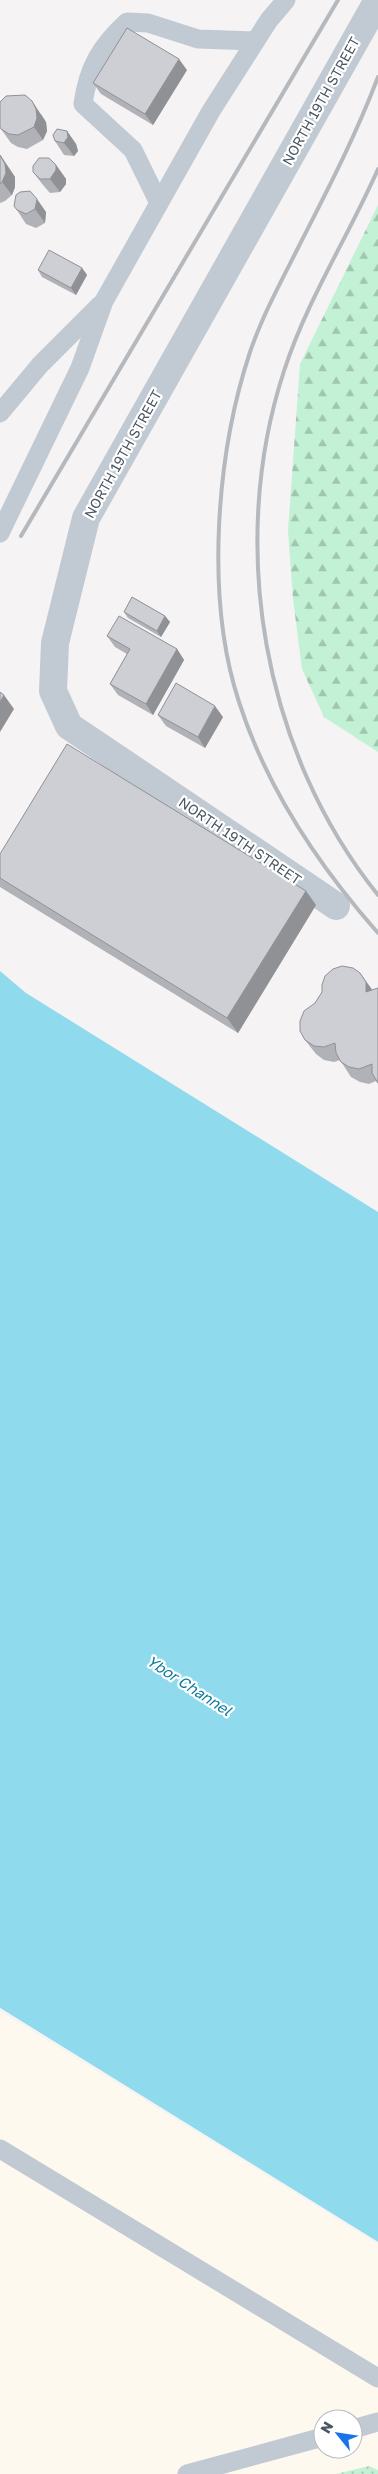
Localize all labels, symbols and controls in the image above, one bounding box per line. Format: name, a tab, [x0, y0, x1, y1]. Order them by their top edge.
street label: NORTH 19TH STREET	[278, 33, 363, 168]
street label: NORTH 19TH STREET	[80, 386, 165, 521]
street label: NORTH 19TH STREET	[176, 793, 305, 888]
water label: Ybor Channel	[144, 1651, 236, 1720]
north arrow	[313, 2409, 363, 2459]
text: N	[316, 2418, 336, 2436]

